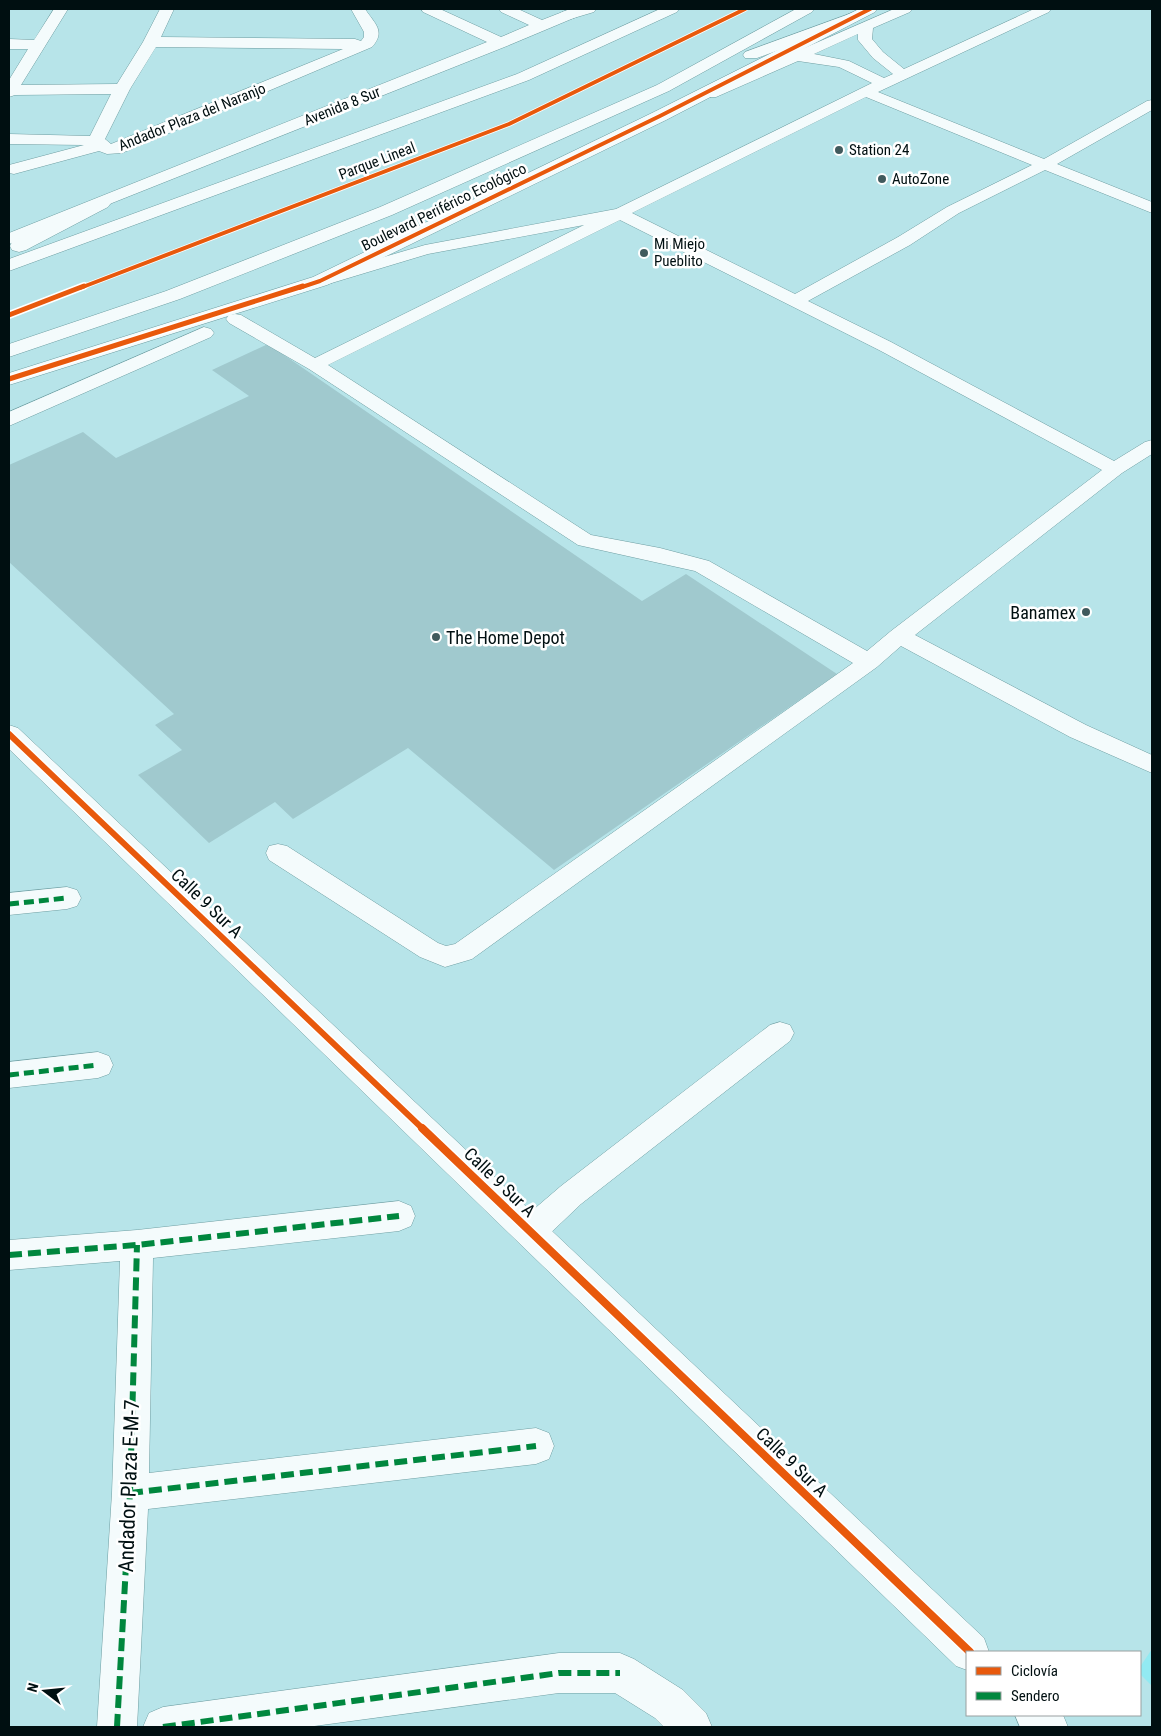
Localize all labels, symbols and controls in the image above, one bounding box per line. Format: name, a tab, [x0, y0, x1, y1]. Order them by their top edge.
street label: Andador Plaza del Naranjo	[116, 79, 268, 155]
street label: Avenida 8 Sur	[301, 82, 383, 129]
street label: Parque Lineal	[336, 138, 418, 184]
place label: Station 24	[849, 141, 909, 159]
marker: Station 24	[833, 144, 845, 156]
street label: Boulevard Periférico Ecológico	[359, 159, 529, 255]
place label: AutoZone	[892, 170, 949, 188]
marker: AutoZone	[876, 173, 888, 185]
place label: Mi Miejo Pueblito	[654, 235, 705, 270]
marker: Mi Miejo Pueblito	[638, 247, 650, 259]
place label: Banamex	[1010, 602, 1076, 623]
marker: Banamex	[1080, 606, 1092, 618]
place label: The Home Depot	[446, 627, 565, 648]
marker: The Home Depot	[430, 631, 442, 643]
street label: Calle 9 Sur A	[167, 864, 247, 942]
street label: Calle 9 Sur A	[460, 1143, 540, 1221]
street label: Andador Plaza E-M-7	[114, 1399, 144, 1573]
street label: Calle 9 Sur A	[752, 1423, 832, 1501]
legend	[966, 1651, 1141, 1716]
text: Ciclovía	[1011, 1662, 1058, 1680]
north arrow	[20, 1666, 70, 1716]
text: N	[24, 1681, 41, 1694]
text: Sendero	[1011, 1687, 1060, 1705]

